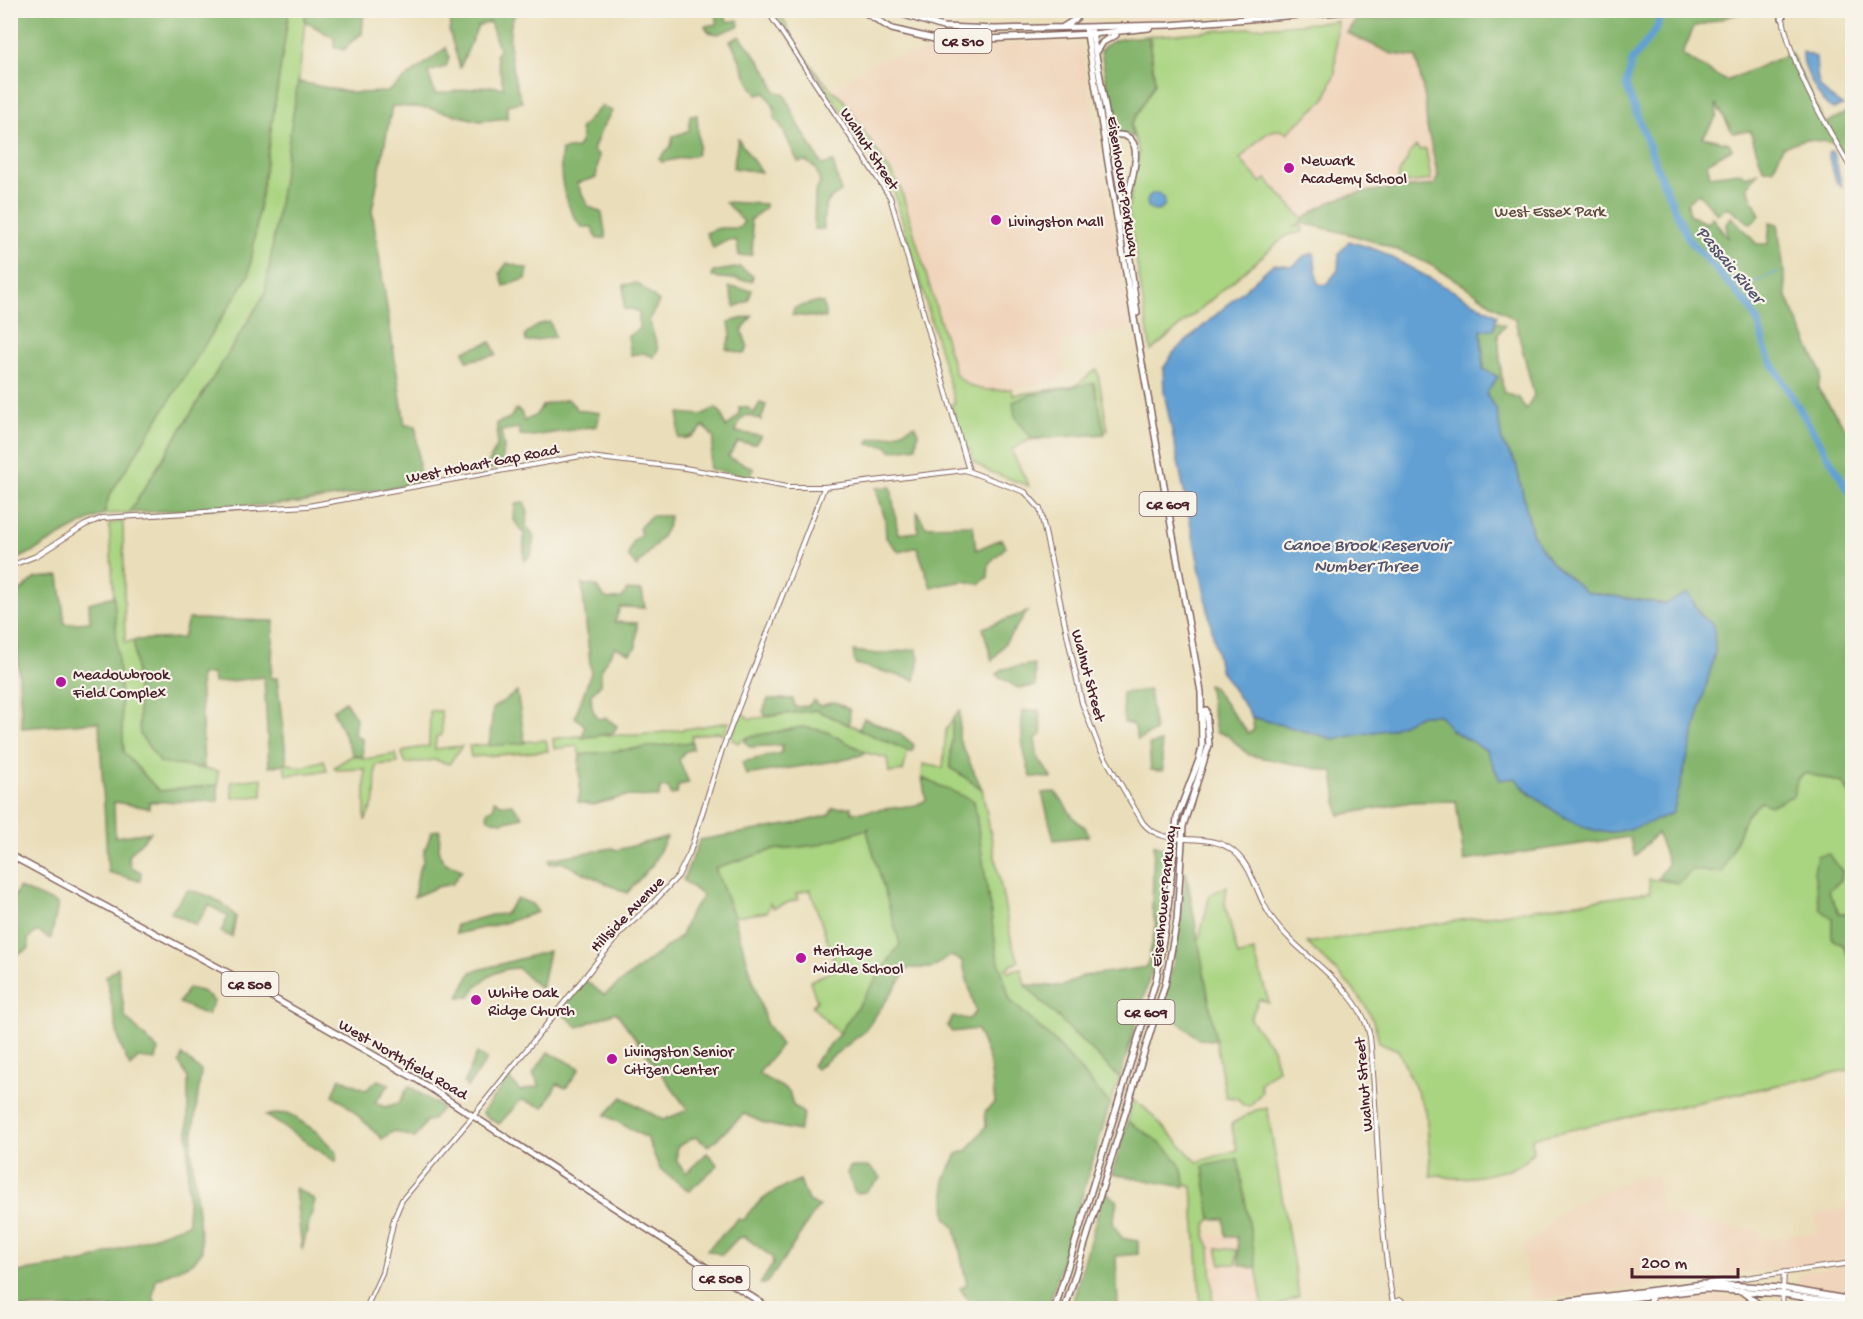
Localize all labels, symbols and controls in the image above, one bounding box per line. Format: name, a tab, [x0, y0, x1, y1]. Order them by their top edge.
road number: CR 510	[934, 29, 992, 53]
street label: Walnut Street	[834, 105, 902, 196]
street label: Eisenhower Parkway	[1101, 115, 1142, 258]
place label: Newark Academy School	[1301, 153, 1407, 190]
marker: Newark Academy School	[1282, 161, 1296, 175]
park label: West Essex Park	[1495, 204, 1607, 223]
marker: Livingston Mall	[989, 213, 1003, 227]
place label: Livingston Mall	[1008, 214, 1104, 233]
water label: Passaic River	[1691, 223, 1770, 311]
street label: West Hobart Gap Road	[405, 441, 562, 489]
road number: CR 609	[1140, 492, 1196, 516]
water label: Canoe Brook Reservoir Number Three	[1283, 536, 1453, 578]
street label: Walnut Street	[1065, 628, 1108, 725]
place label: Meadowbrook Field Complex	[72, 667, 171, 704]
marker: Meadowbrook Field Complex	[54, 675, 68, 689]
street label: Eisenhower Parkway	[1149, 825, 1182, 968]
street label: Hillside Avenue	[587, 873, 670, 957]
place label: Heritage Middle School	[813, 943, 903, 980]
marker: Heritage Middle School	[794, 951, 808, 965]
road number: CR 508	[222, 972, 278, 996]
place label: White Oak Ridge Church	[488, 985, 575, 1022]
marker: White Oak Ridge Church	[469, 993, 483, 1007]
road number: CR 609	[1118, 1000, 1174, 1024]
street label: West Northfield Road	[334, 1016, 472, 1107]
street label: Walnut Street	[1352, 1036, 1379, 1132]
place label: Livingston Senior Citizen Center	[624, 1044, 735, 1081]
marker: Livingston Senior Citizen Center	[605, 1052, 619, 1066]
scale bar	[1632, 1241, 1738, 1279]
text: 200 m	[1641, 1254, 1688, 1275]
road number: CR 508	[692, 1266, 750, 1290]

